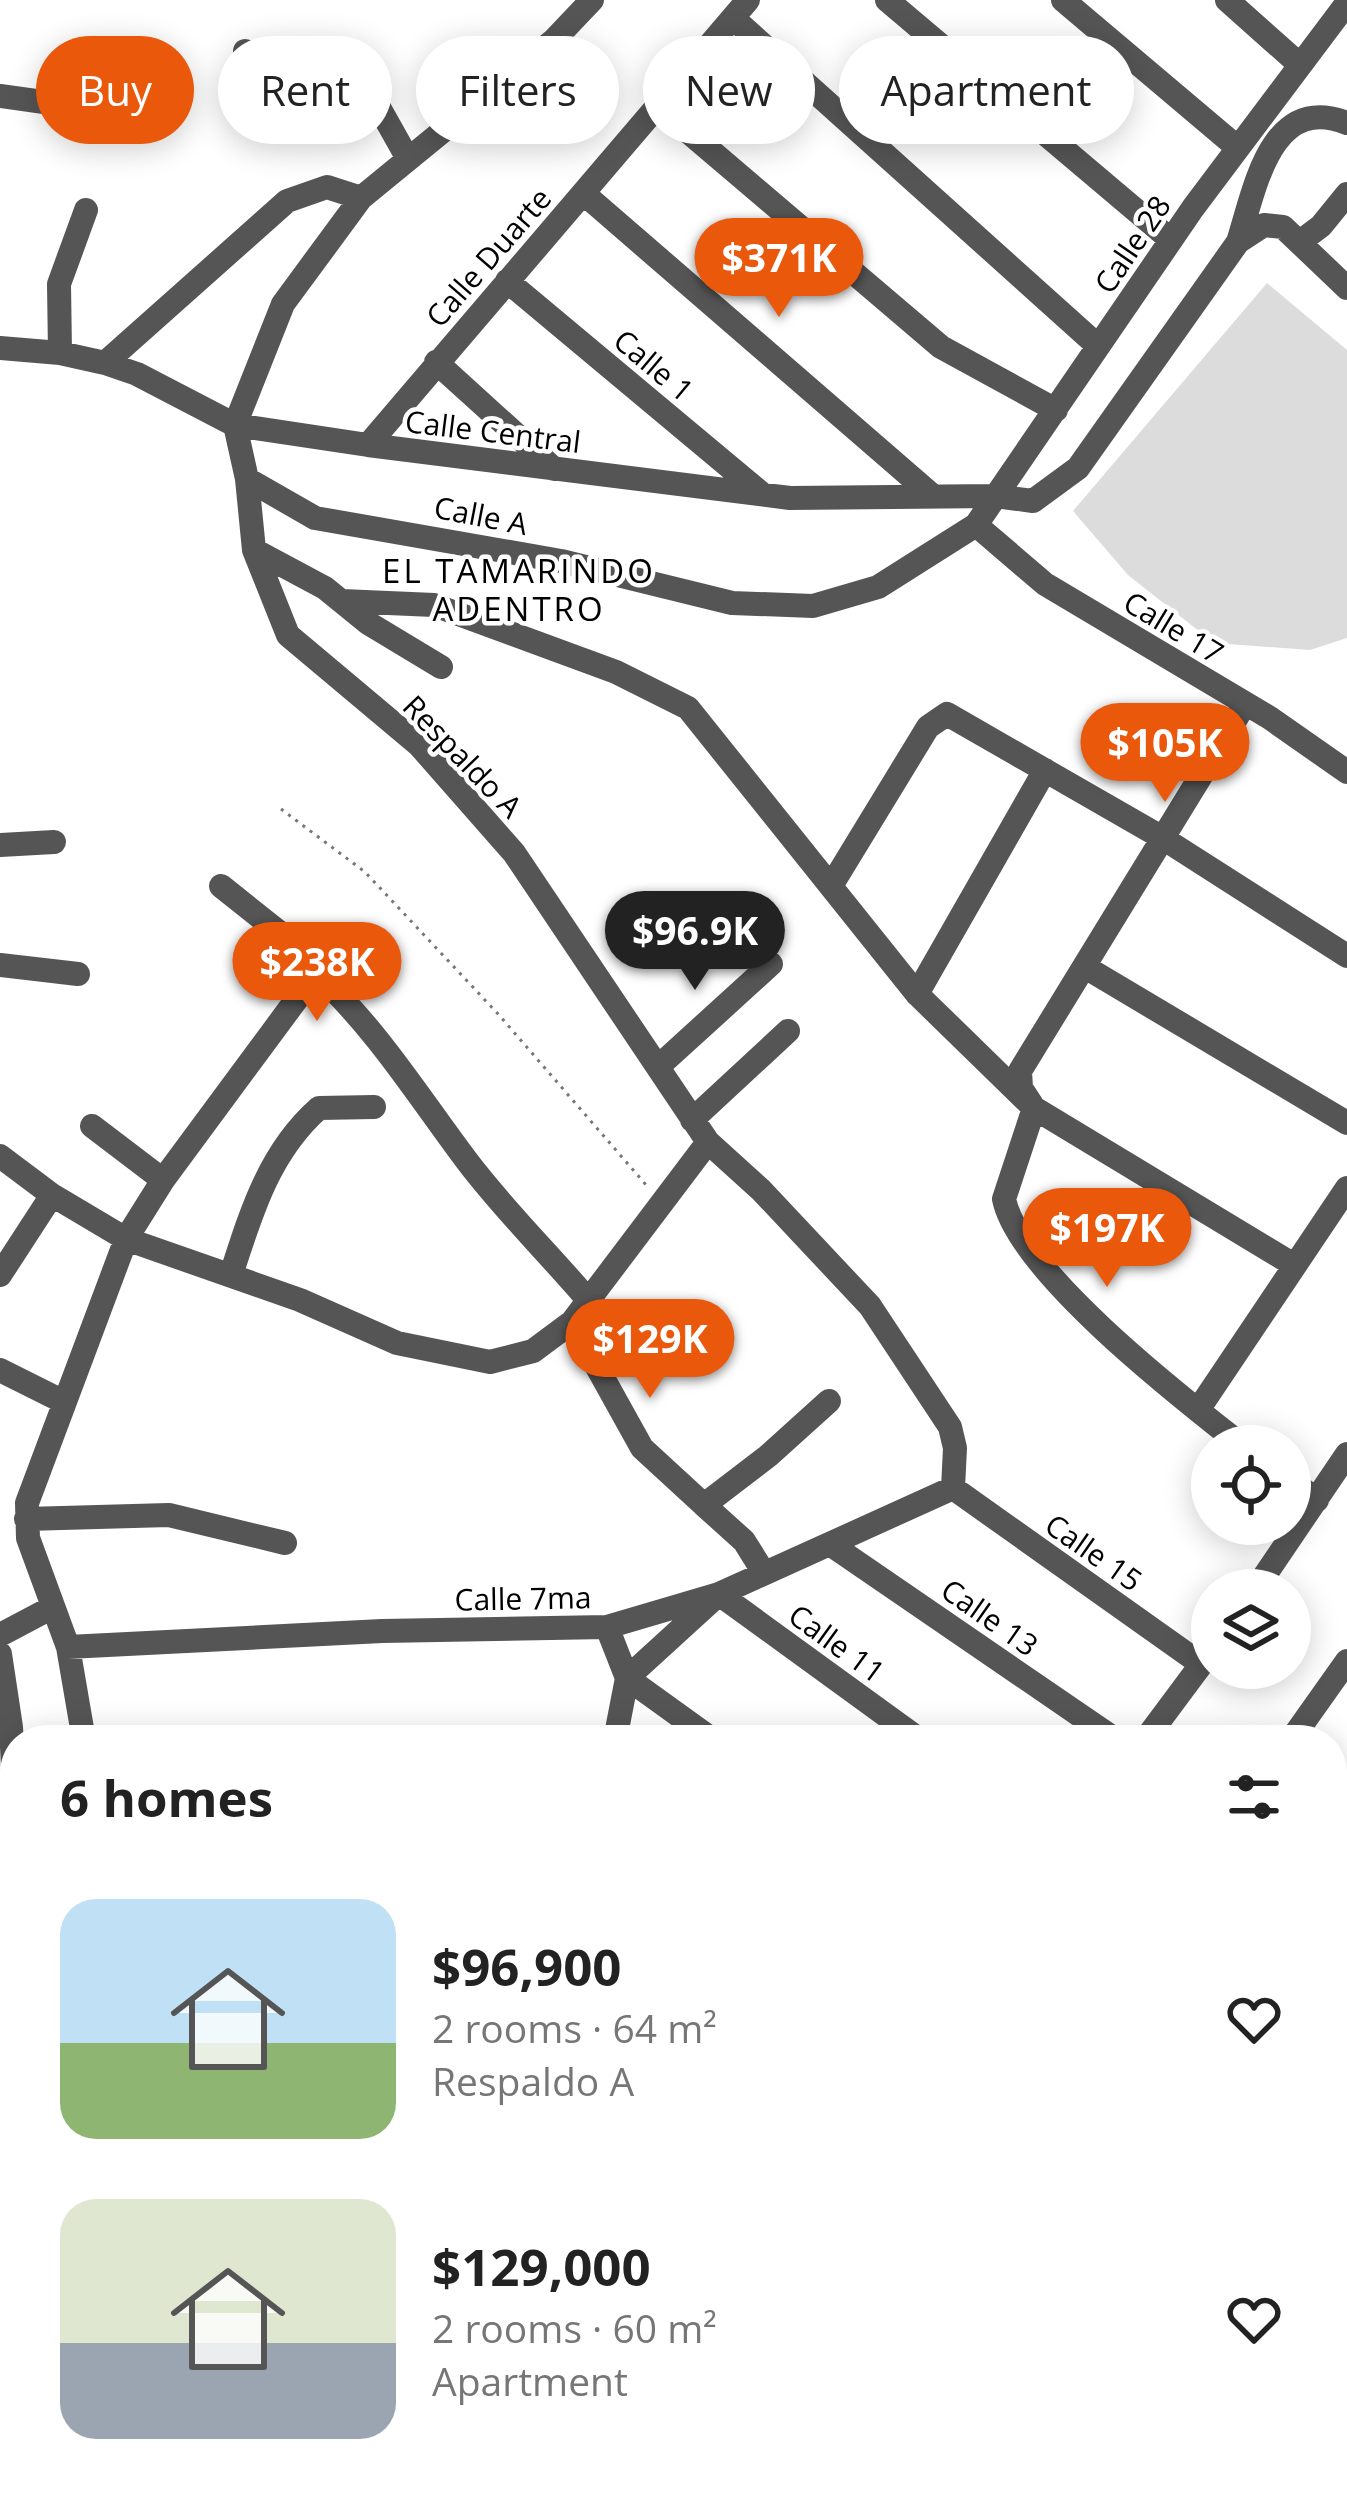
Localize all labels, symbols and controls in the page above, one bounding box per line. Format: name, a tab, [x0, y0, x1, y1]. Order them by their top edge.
chip: Buy	[36, 36, 194, 144]
chip: Rent	[218, 36, 392, 144]
chip: Filters	[416, 36, 619, 144]
chip: New	[643, 36, 815, 144]
chip: Apartment	[839, 36, 1134, 144]
street label: Calle Duarte	[416, 179, 560, 335]
street label: Calle 28	[1084, 187, 1180, 301]
pin: $371K	[695, 218, 863, 320]
text: $371K	[721, 230, 837, 283]
street label: Calle 1	[605, 320, 703, 410]
street label: Calle Central	[403, 400, 583, 462]
street label: Calle A	[431, 486, 531, 544]
district label: EL TAMARINDO ADENTRO	[382, 548, 656, 631]
street label: Calle 17	[1116, 581, 1232, 673]
street label: Respaldo A	[394, 686, 532, 826]
pin: $105K	[1081, 703, 1249, 805]
text: $105K	[1107, 715, 1223, 768]
pin: $96.9K	[597, 891, 793, 993]
text: $96.9K	[632, 903, 758, 956]
pin: $238K	[233, 922, 401, 1024]
text: $238K	[259, 934, 375, 987]
pin: $197K	[1023, 1188, 1191, 1290]
text: $197K	[1049, 1200, 1165, 1253]
pin: $129K	[566, 1299, 734, 1401]
text: $129K	[592, 1311, 708, 1364]
map controls	[1191, 1425, 1311, 1689]
button: locate	[1191, 1425, 1311, 1545]
street label: Calle 15	[1037, 1504, 1151, 1600]
street label: Calle 13	[933, 1569, 1047, 1665]
button: layers	[1191, 1569, 1311, 1689]
street label: Calle 7ma	[454, 1576, 592, 1620]
street label: Calle 11	[781, 1594, 893, 1692]
text: 6 homes	[60, 1762, 273, 1832]
icon: filters	[1221, 1764, 1287, 1830]
text: $96,900	[432, 1931, 622, 2001]
icon: home	[156, 1947, 300, 2091]
icon: heart	[1221, 1986, 1287, 2052]
text: 2 rooms · 64 m²	[432, 2001, 717, 2054]
text: Respaldo A	[432, 2054, 634, 2107]
text: $129,000	[432, 2231, 651, 2301]
icon: home	[156, 2247, 300, 2391]
icon: heart	[1221, 2286, 1287, 2352]
text: 2 rooms · 60 m²	[432, 2301, 717, 2354]
text: Apartment	[432, 2354, 628, 2407]

